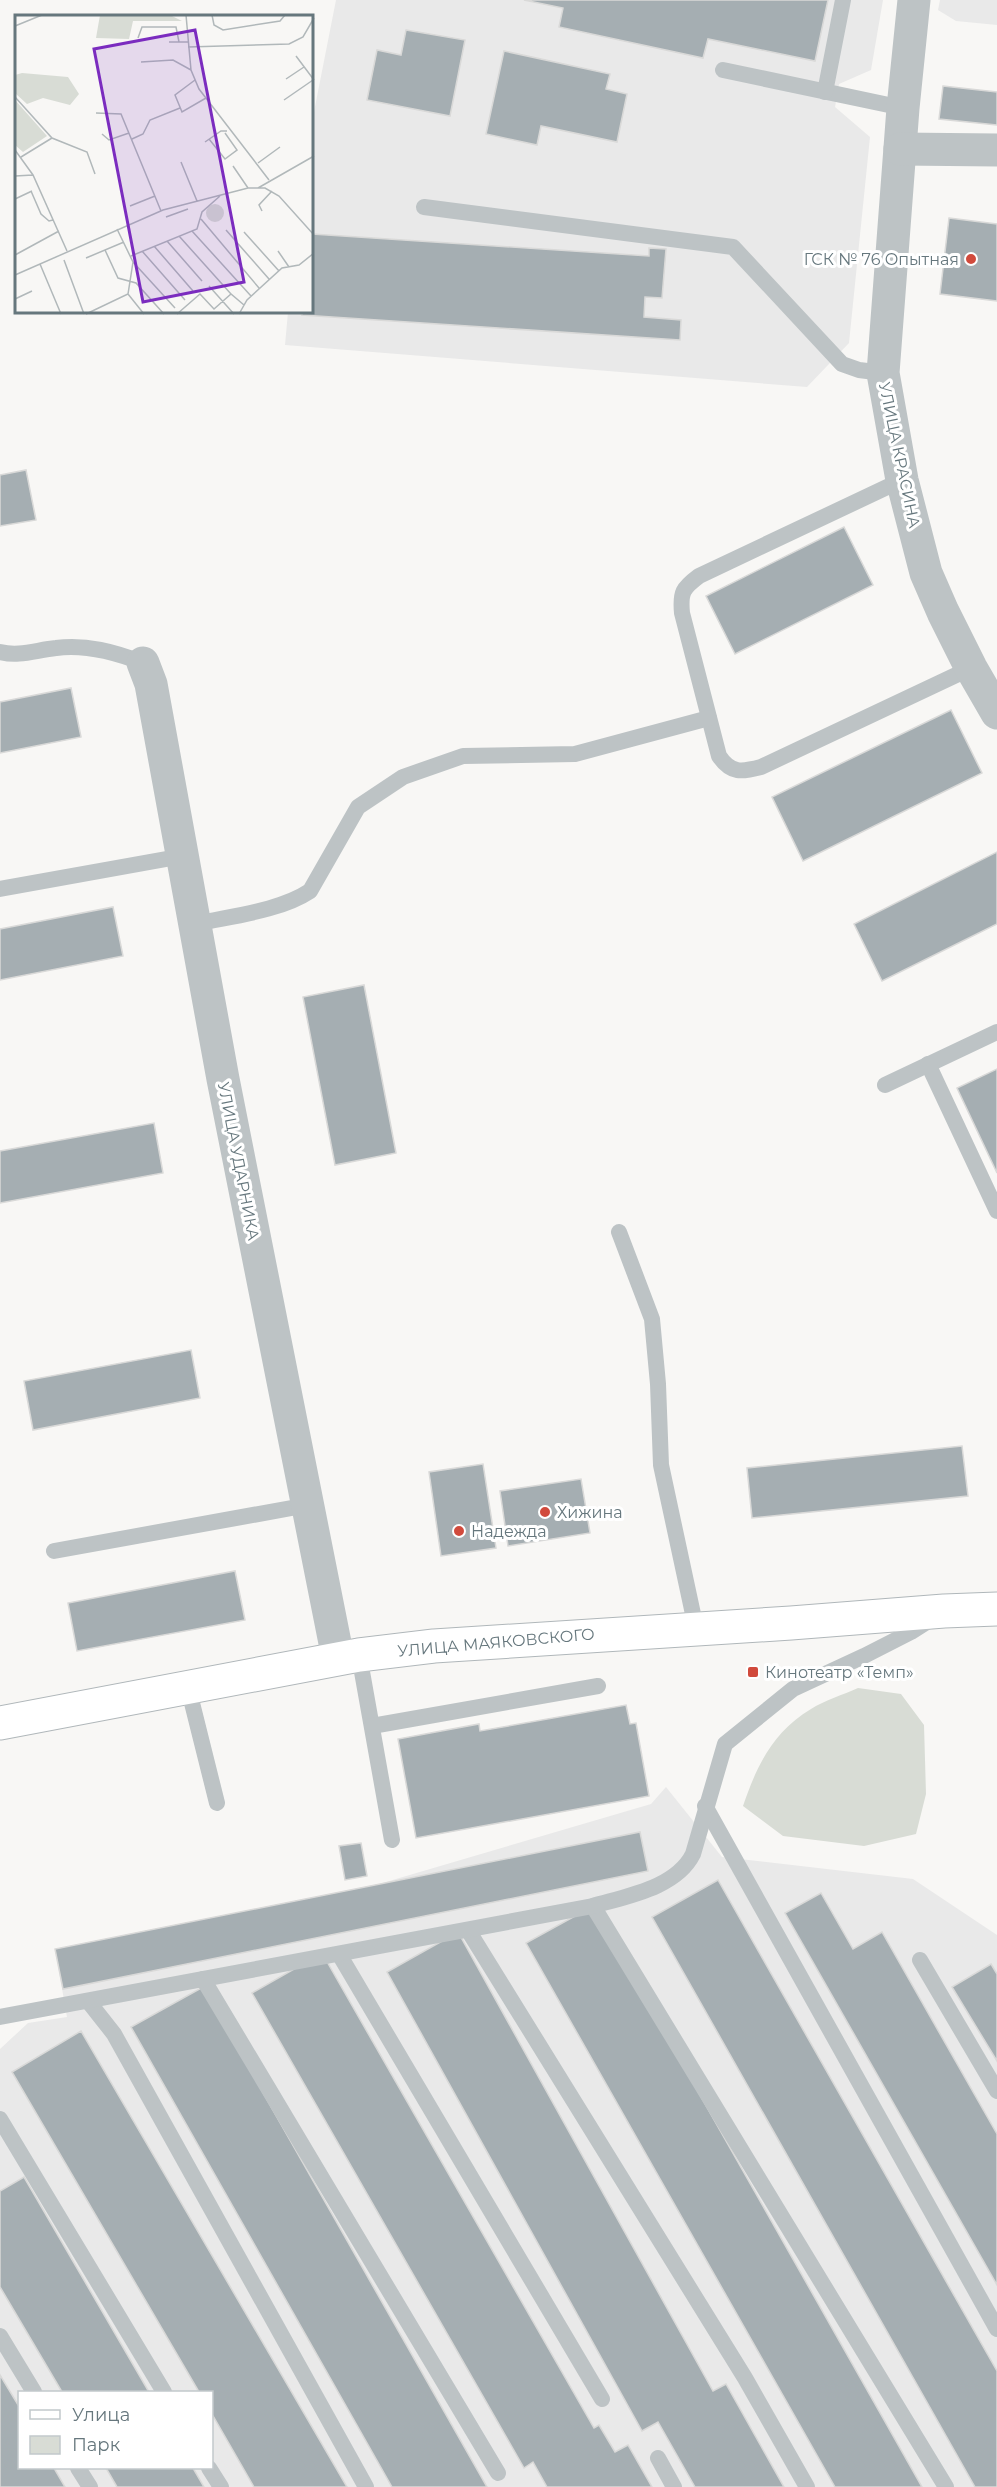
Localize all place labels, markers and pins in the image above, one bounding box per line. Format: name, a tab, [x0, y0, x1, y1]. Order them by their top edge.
place label: ГСК № 76 Опытная	[804, 250, 959, 269]
marker: ГСК № 76 Опытная	[964, 252, 978, 266]
place label: Хижина	[557, 1503, 623, 1522]
marker: Хижина	[538, 1505, 552, 1519]
place label: Надежда	[471, 1522, 547, 1541]
marker: Надежда	[452, 1524, 466, 1538]
place label: Кинотеатр «Темп»	[765, 1663, 914, 1682]
marker: Кинотеатр «Темп»	[746, 1665, 760, 1679]

